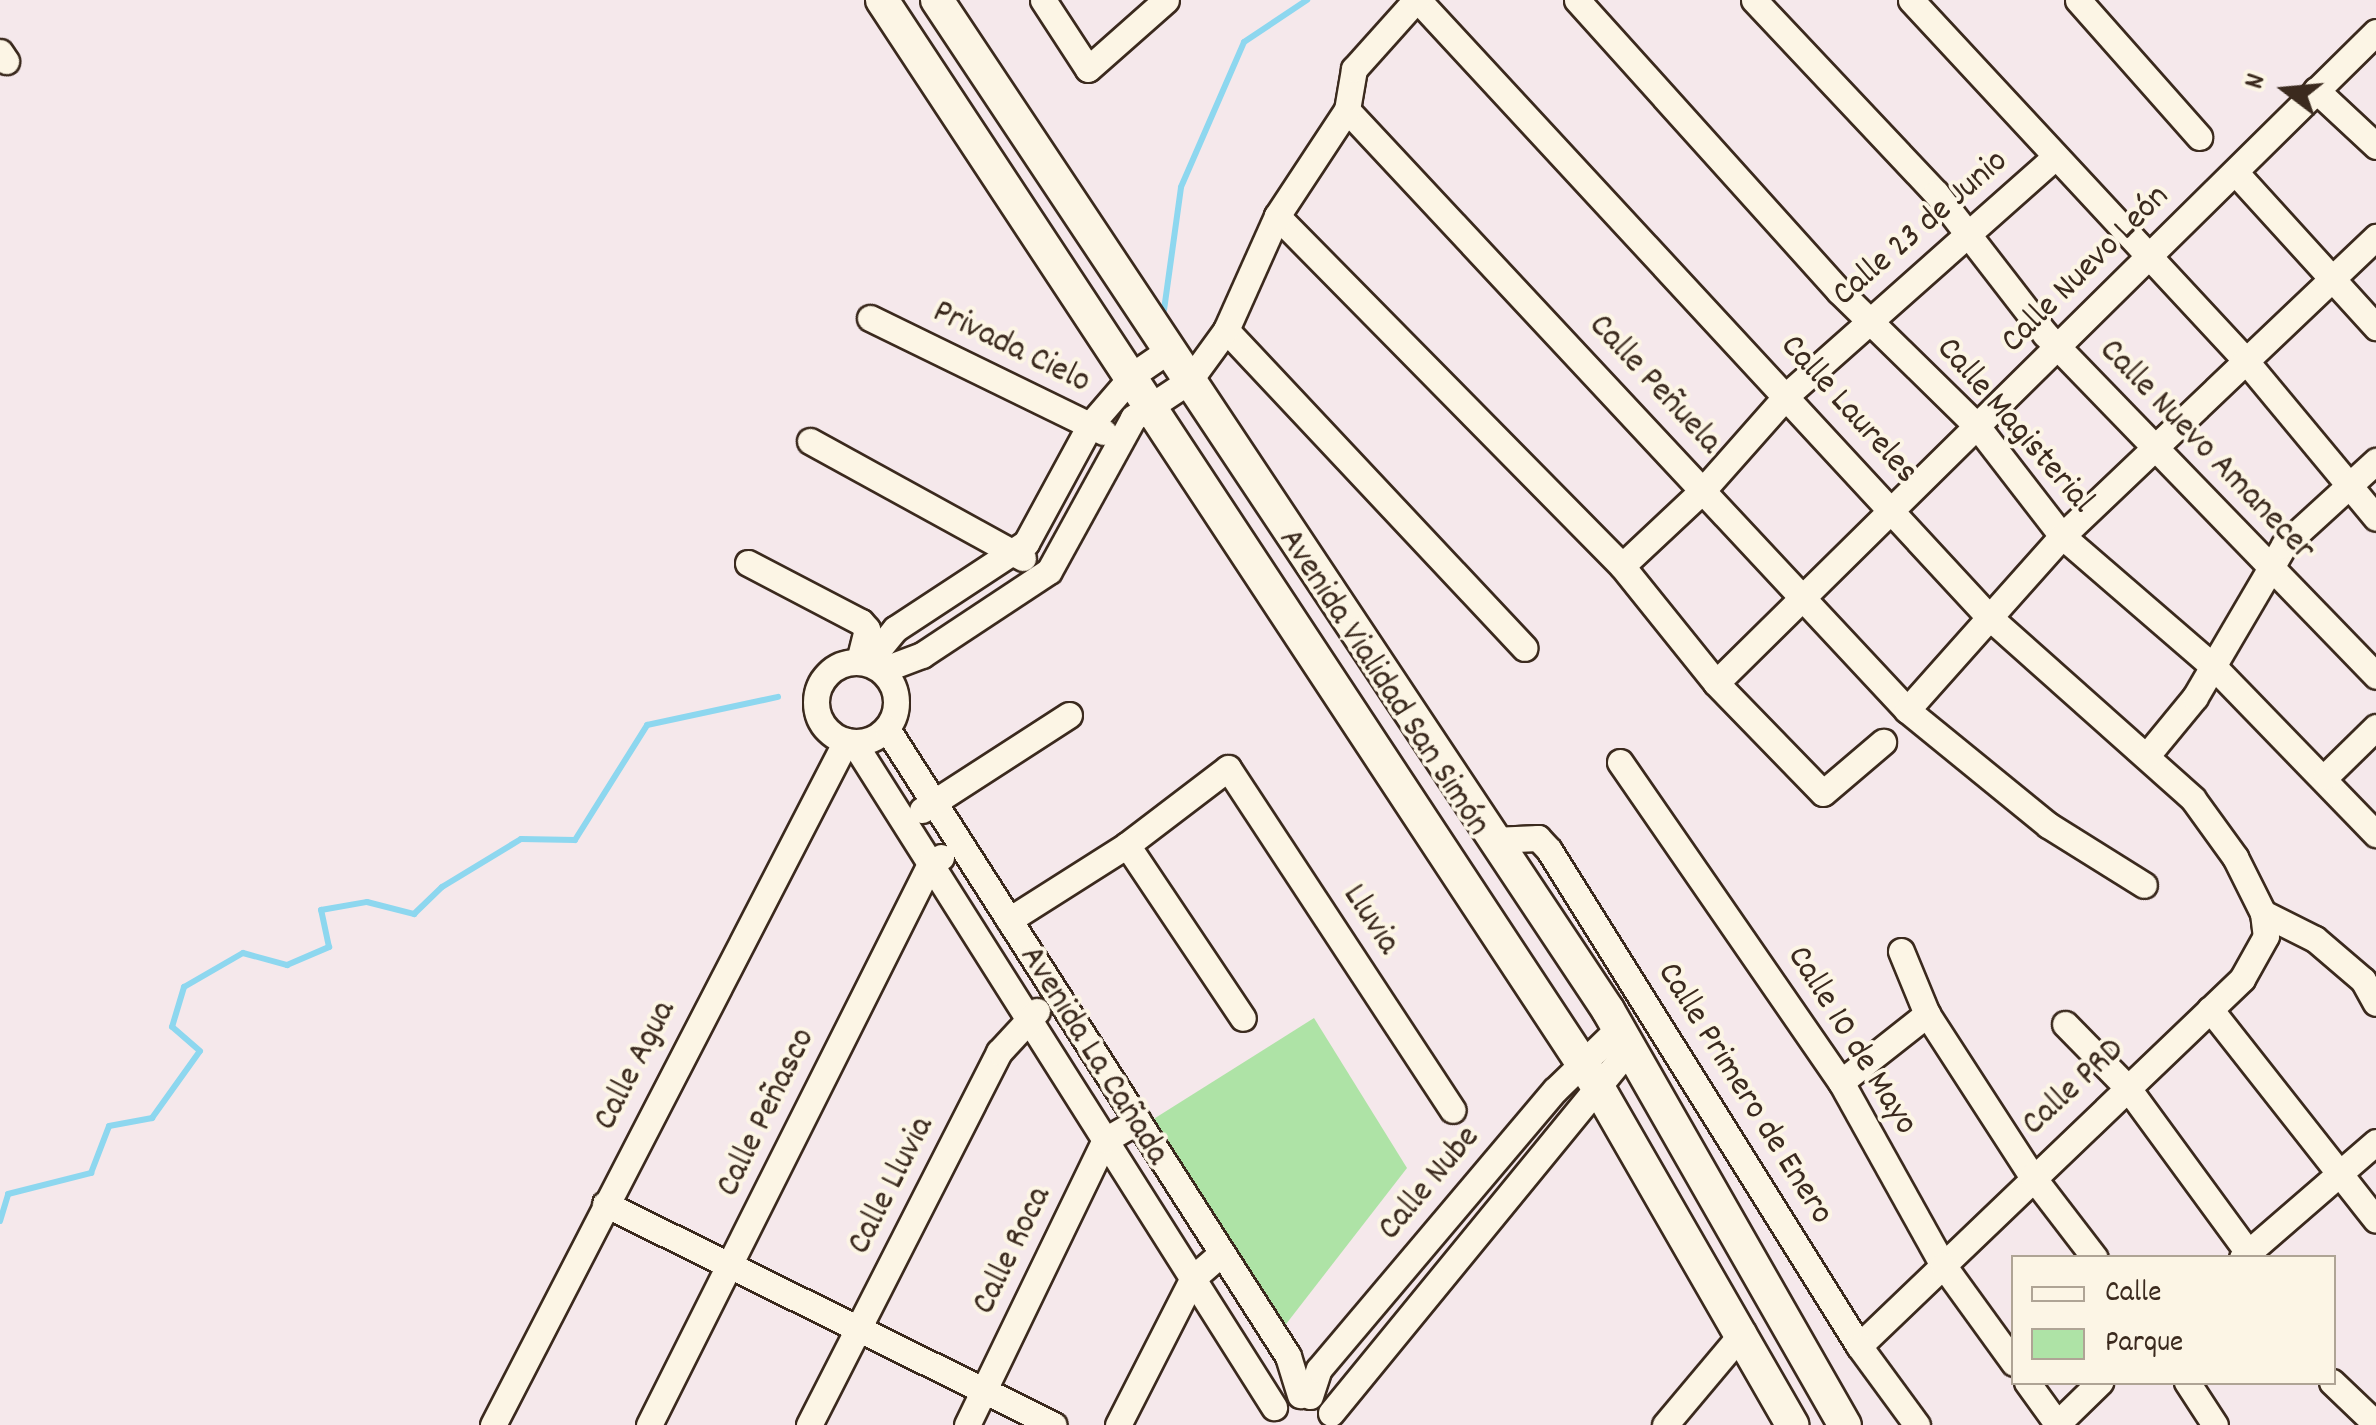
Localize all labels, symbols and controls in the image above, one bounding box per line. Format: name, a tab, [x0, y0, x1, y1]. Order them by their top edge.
north arrow	[2236, 40, 2336, 140]
text: N	[2236, 70, 2278, 94]
street label: Calle 23 de Junio	[1825, 141, 2017, 317]
street label: Calle Nuevo León	[1993, 177, 2179, 363]
street label: Privada Cielo	[925, 292, 1097, 404]
street label: Calle Peñuela	[1578, 306, 1730, 464]
street label: Calle Laureles	[1770, 327, 1926, 493]
street label: Calle Magisterial	[1926, 329, 2102, 523]
street label: Calle Nuevo Amanecer	[2089, 331, 2323, 571]
street label: Avenida Vialidad San Simón	[1268, 522, 1498, 844]
street label: Lluvia	[1332, 877, 1408, 963]
street label: Avenida La Cañada	[1009, 939, 1177, 1173]
street label: Calle 10 de Mayo	[1776, 939, 1926, 1143]
street label: Calle Primero de Enero	[1646, 955, 1842, 1233]
street label: Calle Agua	[586, 994, 686, 1138]
street label: Calle Peñasco	[708, 1022, 826, 1204]
street label: Calle PRD	[2014, 1030, 2134, 1146]
street label: Calle Lluvia	[839, 1110, 945, 1262]
street label: Calle Nube	[1370, 1118, 1490, 1250]
street label: Calle Roca	[964, 1180, 1062, 1322]
legend	[2011, 1255, 2336, 1385]
text: Calle	[2105, 1273, 2161, 1316]
text: Parque	[2105, 1323, 2183, 1366]

